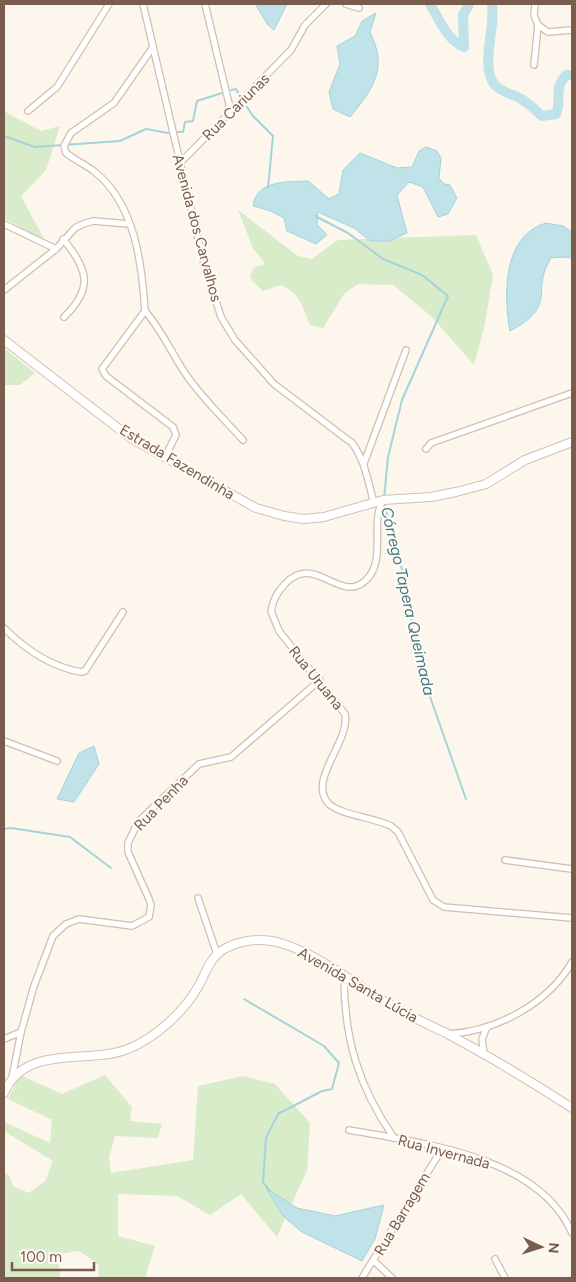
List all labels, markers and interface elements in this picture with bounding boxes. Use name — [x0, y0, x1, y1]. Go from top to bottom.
street label: Rua Cariunas — [199, 70, 273, 144]
street label: Avenida dos Carvalhos — [169, 152, 225, 304]
street label: Estrada Fazendinha — [116, 421, 238, 503]
water label: Córrego Tapera Queimada — [377, 505, 439, 697]
street label: Rua Uruana — [285, 642, 347, 714]
street label: Rua Penha — [130, 771, 192, 835]
street label: Avenida Santa Lúcia — [295, 943, 421, 1027]
street label: Rua Invernada — [396, 1131, 492, 1173]
street label: Rua Barragem — [370, 1169, 434, 1259]
north arrow — [516, 1222, 566, 1272]
scale bar — [12, 1240, 95, 1272]
text: N — [545, 1242, 562, 1254]
text: 100 m — [20, 1248, 62, 1266]

